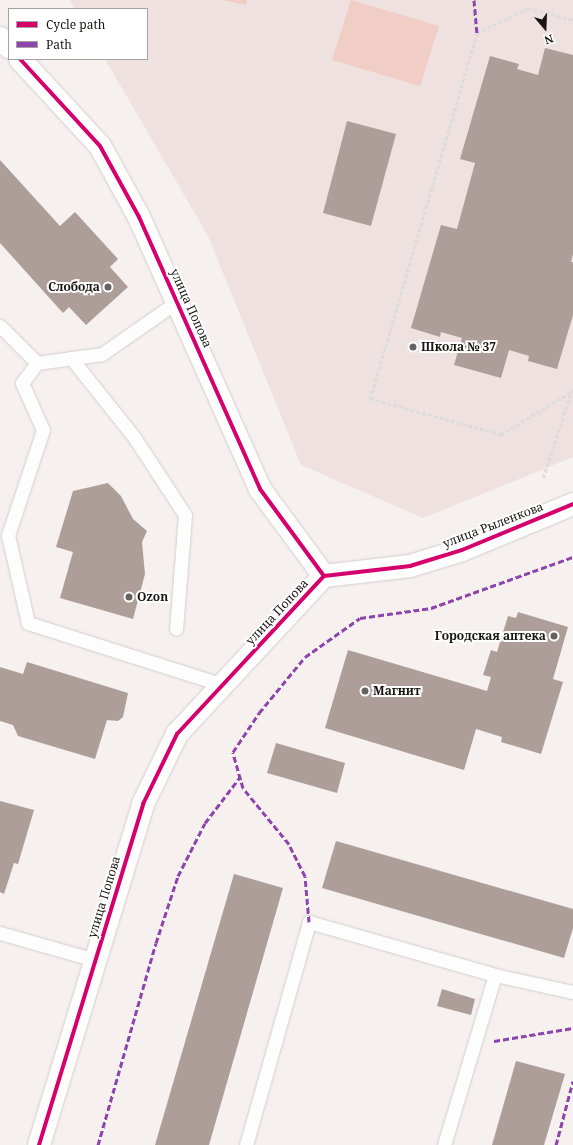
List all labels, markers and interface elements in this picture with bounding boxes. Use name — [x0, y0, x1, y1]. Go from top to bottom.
legend — [8, 8, 148, 60]
north arrow — [525, 8, 565, 48]
text: Cycle path — [46, 16, 105, 33]
text: N — [543, 31, 556, 48]
text: Path — [46, 36, 72, 53]
street label: улица Попова — [167, 266, 215, 350]
place label: Слобода — [48, 280, 100, 294]
marker: Слобода — [103, 282, 113, 292]
place label: Школа № 37 — [421, 340, 496, 354]
marker: Школа № 37 — [408, 342, 418, 352]
street label: улица Рыленкова — [441, 499, 545, 551]
street label: улица Попова — [243, 576, 311, 648]
place label: Ozon — [137, 590, 168, 604]
marker: Ozon — [124, 592, 134, 602]
place label: Городская аптека — [435, 629, 546, 643]
marker: Городская аптека — [549, 631, 559, 641]
place label: Магнит — [373, 684, 421, 698]
marker: Магнит — [360, 686, 370, 696]
street label: улица Попова — [85, 854, 123, 940]

